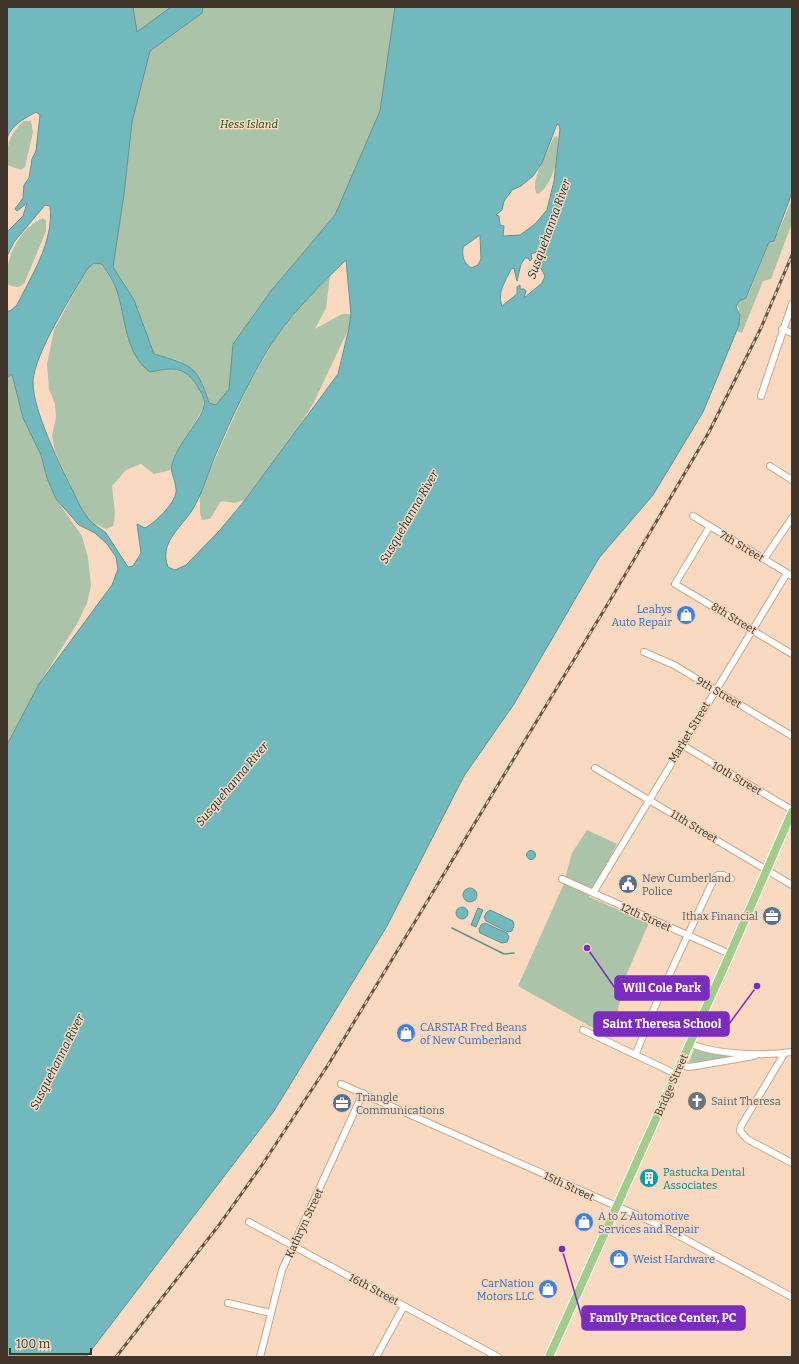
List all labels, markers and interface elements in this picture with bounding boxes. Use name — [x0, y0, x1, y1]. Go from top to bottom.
park label: Hess Island — [220, 118, 278, 131]
water label: Susquehanna River — [524, 176, 574, 281]
water label: Susquehanna River — [377, 467, 442, 566]
street label: 7th Street — [717, 528, 766, 565]
street label: 8th Street — [709, 600, 759, 637]
place label: Leahys Auto Repair — [612, 603, 672, 629]
shop icon: Leahys Auto Repair — [675, 604, 697, 626]
street label: 9th Street — [694, 674, 744, 711]
street label: Market Street — [666, 699, 713, 765]
water label: Susquehanna River — [193, 738, 272, 829]
street label: 10th Street — [709, 759, 764, 798]
street label: 11th Street — [668, 807, 720, 846]
place label: New Cumberland Police — [642, 872, 731, 898]
public building icon: New Cumberland Police — [617, 873, 639, 895]
street label: 12th Street — [618, 900, 673, 934]
office icon: Ithax Financial — [761, 905, 783, 927]
place label: Ithax Financial — [682, 910, 758, 923]
callout: Will Cole Park — [615, 976, 709, 1000]
text: Will Cole Park — [623, 981, 702, 995]
water label: Susquehanna River — [27, 1011, 88, 1112]
callout: Saint Theresa School — [594, 1012, 729, 1036]
text: Saint Theresa School — [603, 1017, 722, 1031]
place label: CARSTAR Fred Beans of New Cumberland — [420, 1021, 527, 1047]
shop icon: CARSTAR Fred Beans of New Cumberland — [395, 1022, 417, 1044]
street label: Bridge Street — [652, 1052, 691, 1118]
church icon: Saint Theresa — [686, 1090, 708, 1112]
place label: Triangle Communications — [356, 1091, 444, 1117]
office icon: Triangle Communications — [331, 1092, 353, 1114]
place label: Saint Theresa — [711, 1095, 781, 1108]
place label: Pastucka Dental Associates — [663, 1166, 745, 1192]
building icon: Pastucka Dental Associates — [638, 1167, 660, 1189]
street label: 15th Street — [541, 1169, 596, 1204]
street label: Kathryn Street — [283, 1186, 326, 1260]
place label: A to Z Automotive Services and Repair — [598, 1210, 699, 1236]
shop icon: A to Z Automotive Services and Repair — [573, 1211, 595, 1233]
shop icon: Weist Hardware — [608, 1248, 630, 1270]
place label: Weist Hardware — [633, 1253, 715, 1266]
street label: 16th Street — [346, 1271, 401, 1308]
place label: CarNation Motors LLC — [477, 1277, 534, 1303]
shop icon: CarNation Motors LLC — [537, 1278, 559, 1300]
callout: Family Practice Center, PC — [582, 1306, 745, 1330]
text: Family Practice Center, PC — [590, 1311, 737, 1325]
scale bar — [10, 1330, 91, 1356]
text: 100 m — [16, 1337, 51, 1351]

